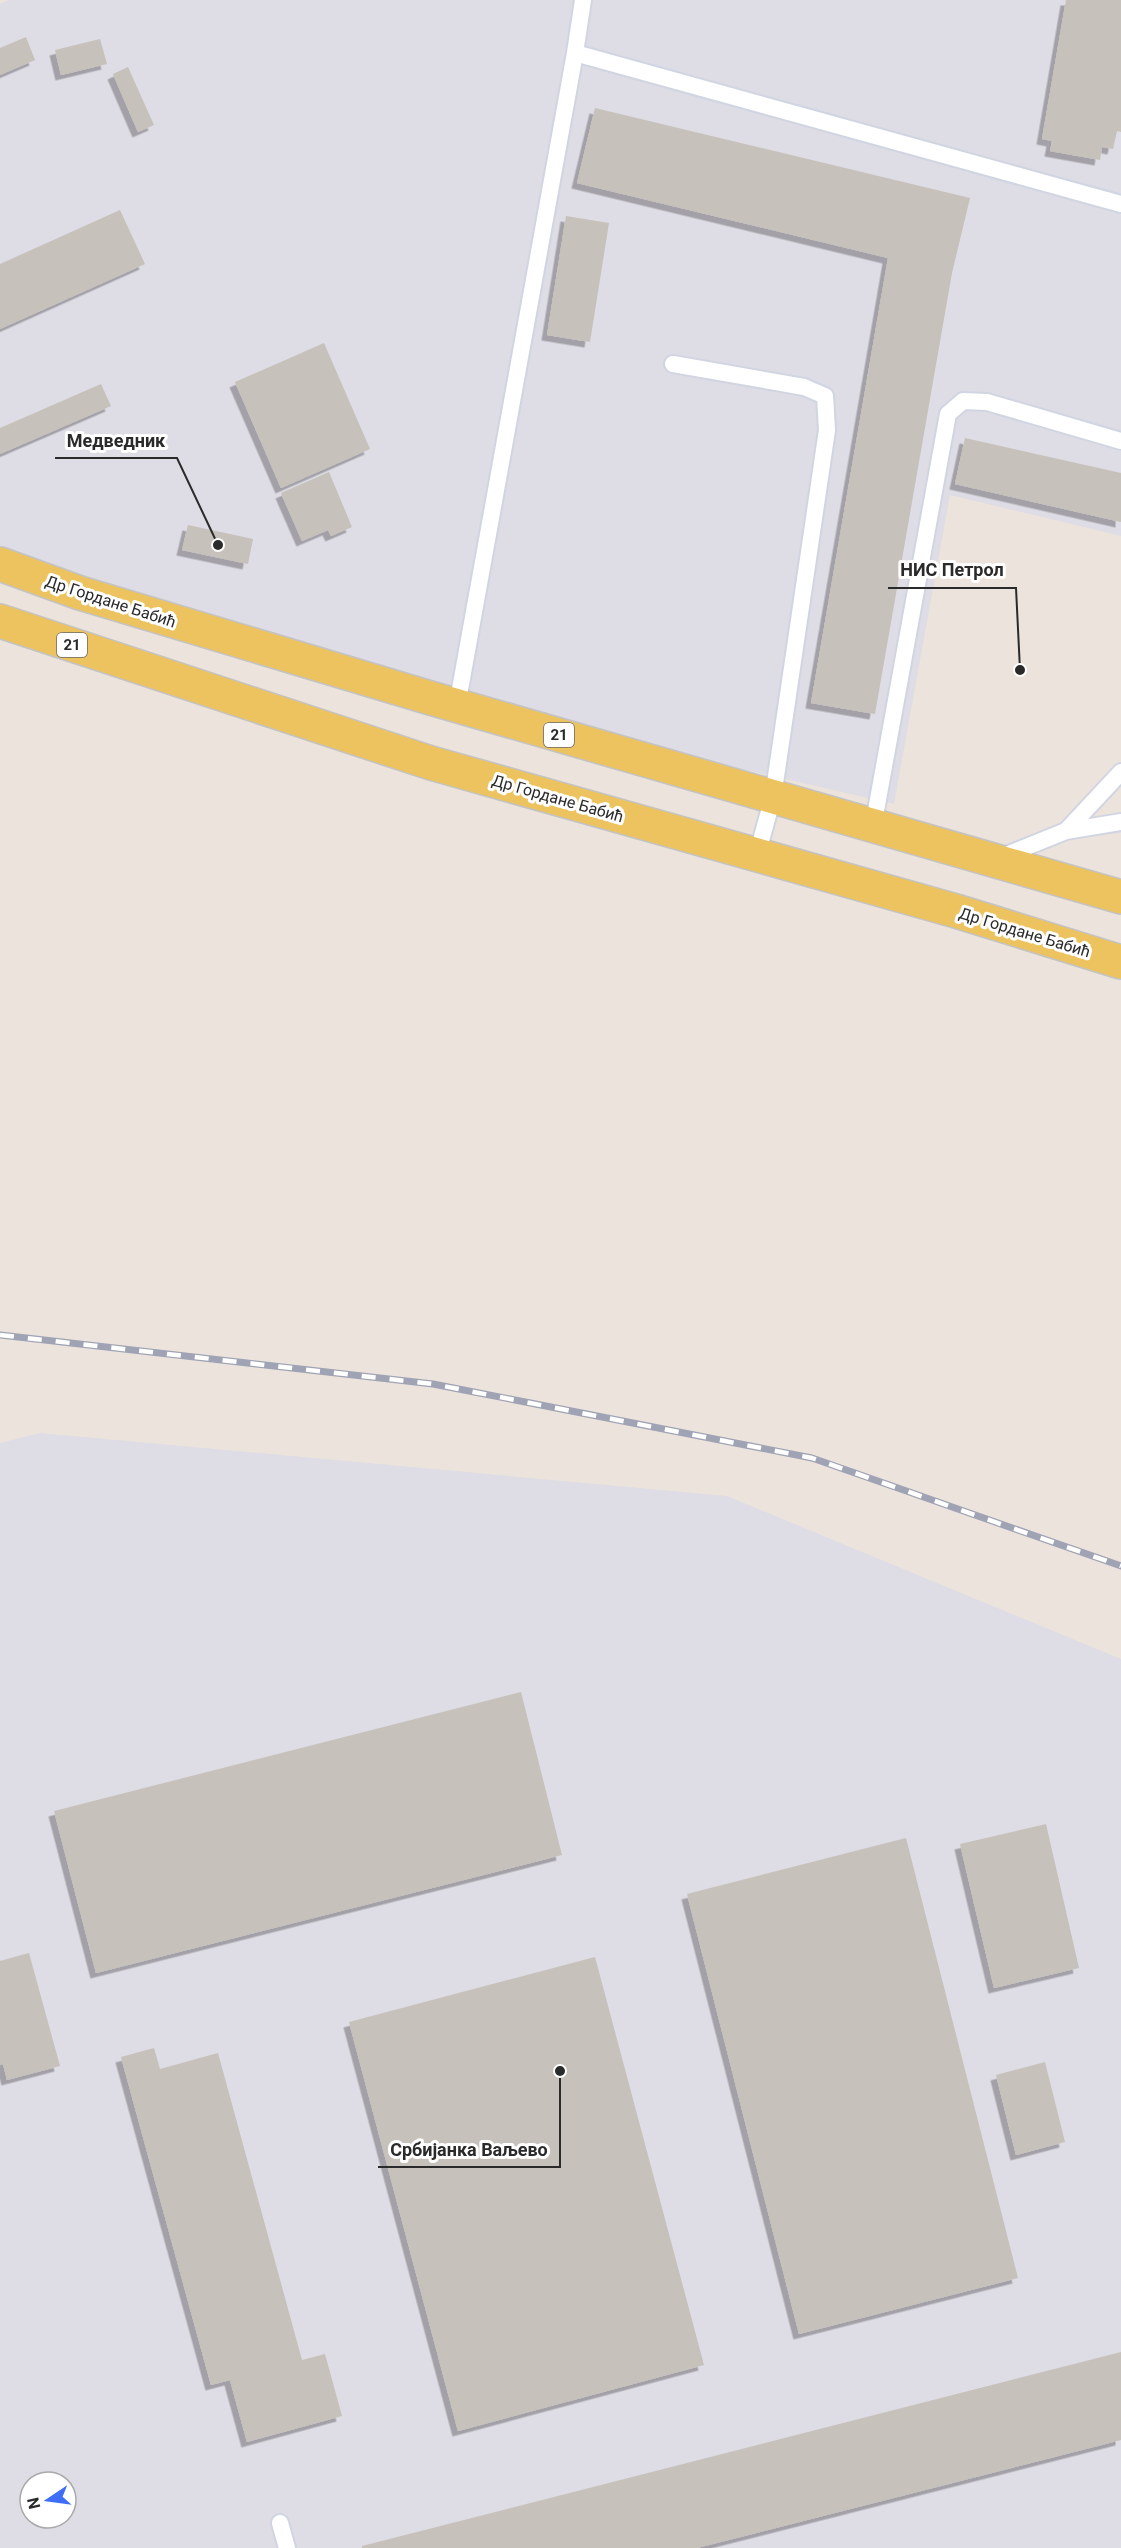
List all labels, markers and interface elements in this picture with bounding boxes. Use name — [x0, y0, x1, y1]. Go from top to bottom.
callout: Медведник — [55, 422, 177, 458]
text: Медведник — [67, 430, 166, 451]
callout: НИС Петрол — [888, 552, 1016, 588]
text: НИС Петрол — [900, 559, 1004, 580]
street label: Др Гордане Бабић — [43, 571, 179, 632]
road number: 21 — [57, 633, 87, 657]
road number: 21 — [544, 723, 574, 747]
street label: Др Гордане Бабић — [490, 771, 626, 826]
street label: Др Гордане Бабић — [957, 903, 1093, 961]
callout: Србијанка Ваљево — [378, 2131, 560, 2167]
text: Србијанка Ваљево — [390, 2139, 548, 2160]
north arrow — [18, 2470, 78, 2530]
text: N — [23, 2496, 44, 2511]

